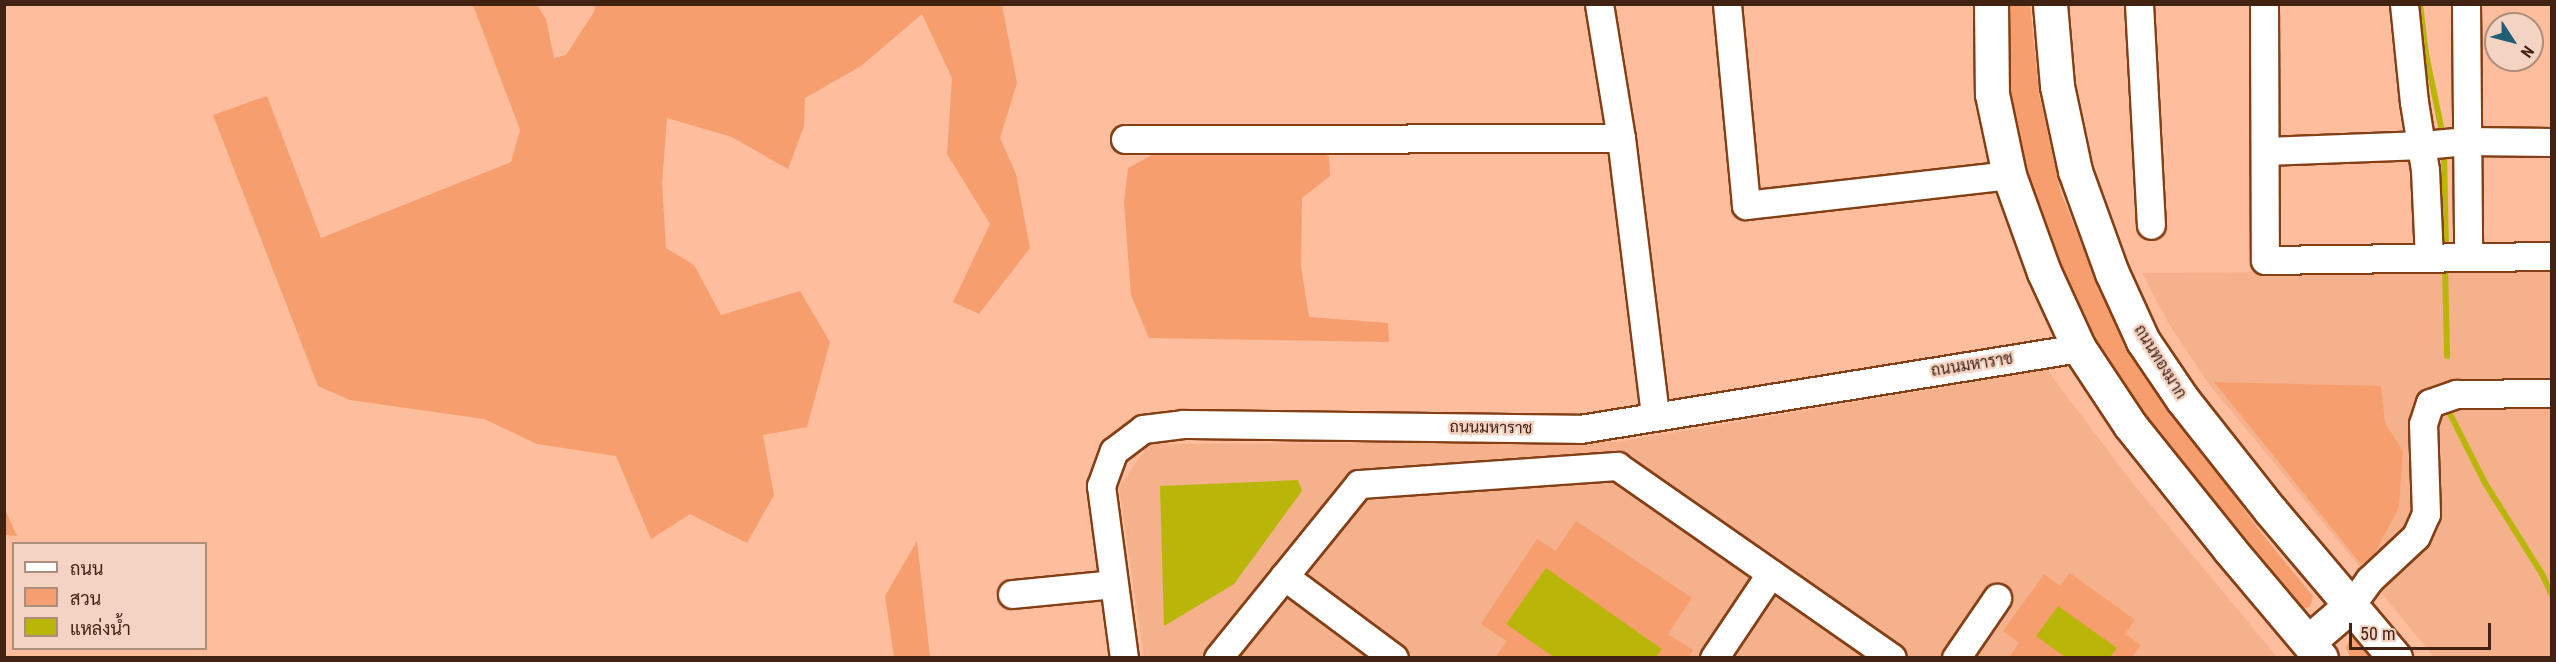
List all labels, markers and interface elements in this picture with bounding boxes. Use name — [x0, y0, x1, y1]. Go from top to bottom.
north arrow — [2484, 12, 2544, 72]
text: N — [2517, 42, 2538, 61]
street label: ถนนทองมาก — [2130, 321, 2190, 403]
street label: ถนนมหาราช — [1930, 349, 2014, 381]
street label: ถนนมหาราช — [1450, 418, 1532, 438]
legend — [12, 542, 207, 650]
text: ถนน — [70, 558, 103, 579]
text: สวน — [70, 588, 101, 609]
scale bar — [2352, 611, 2494, 649]
text: แหล่งน้ำ — [70, 618, 131, 639]
text: 50 m — [2360, 623, 2395, 644]

